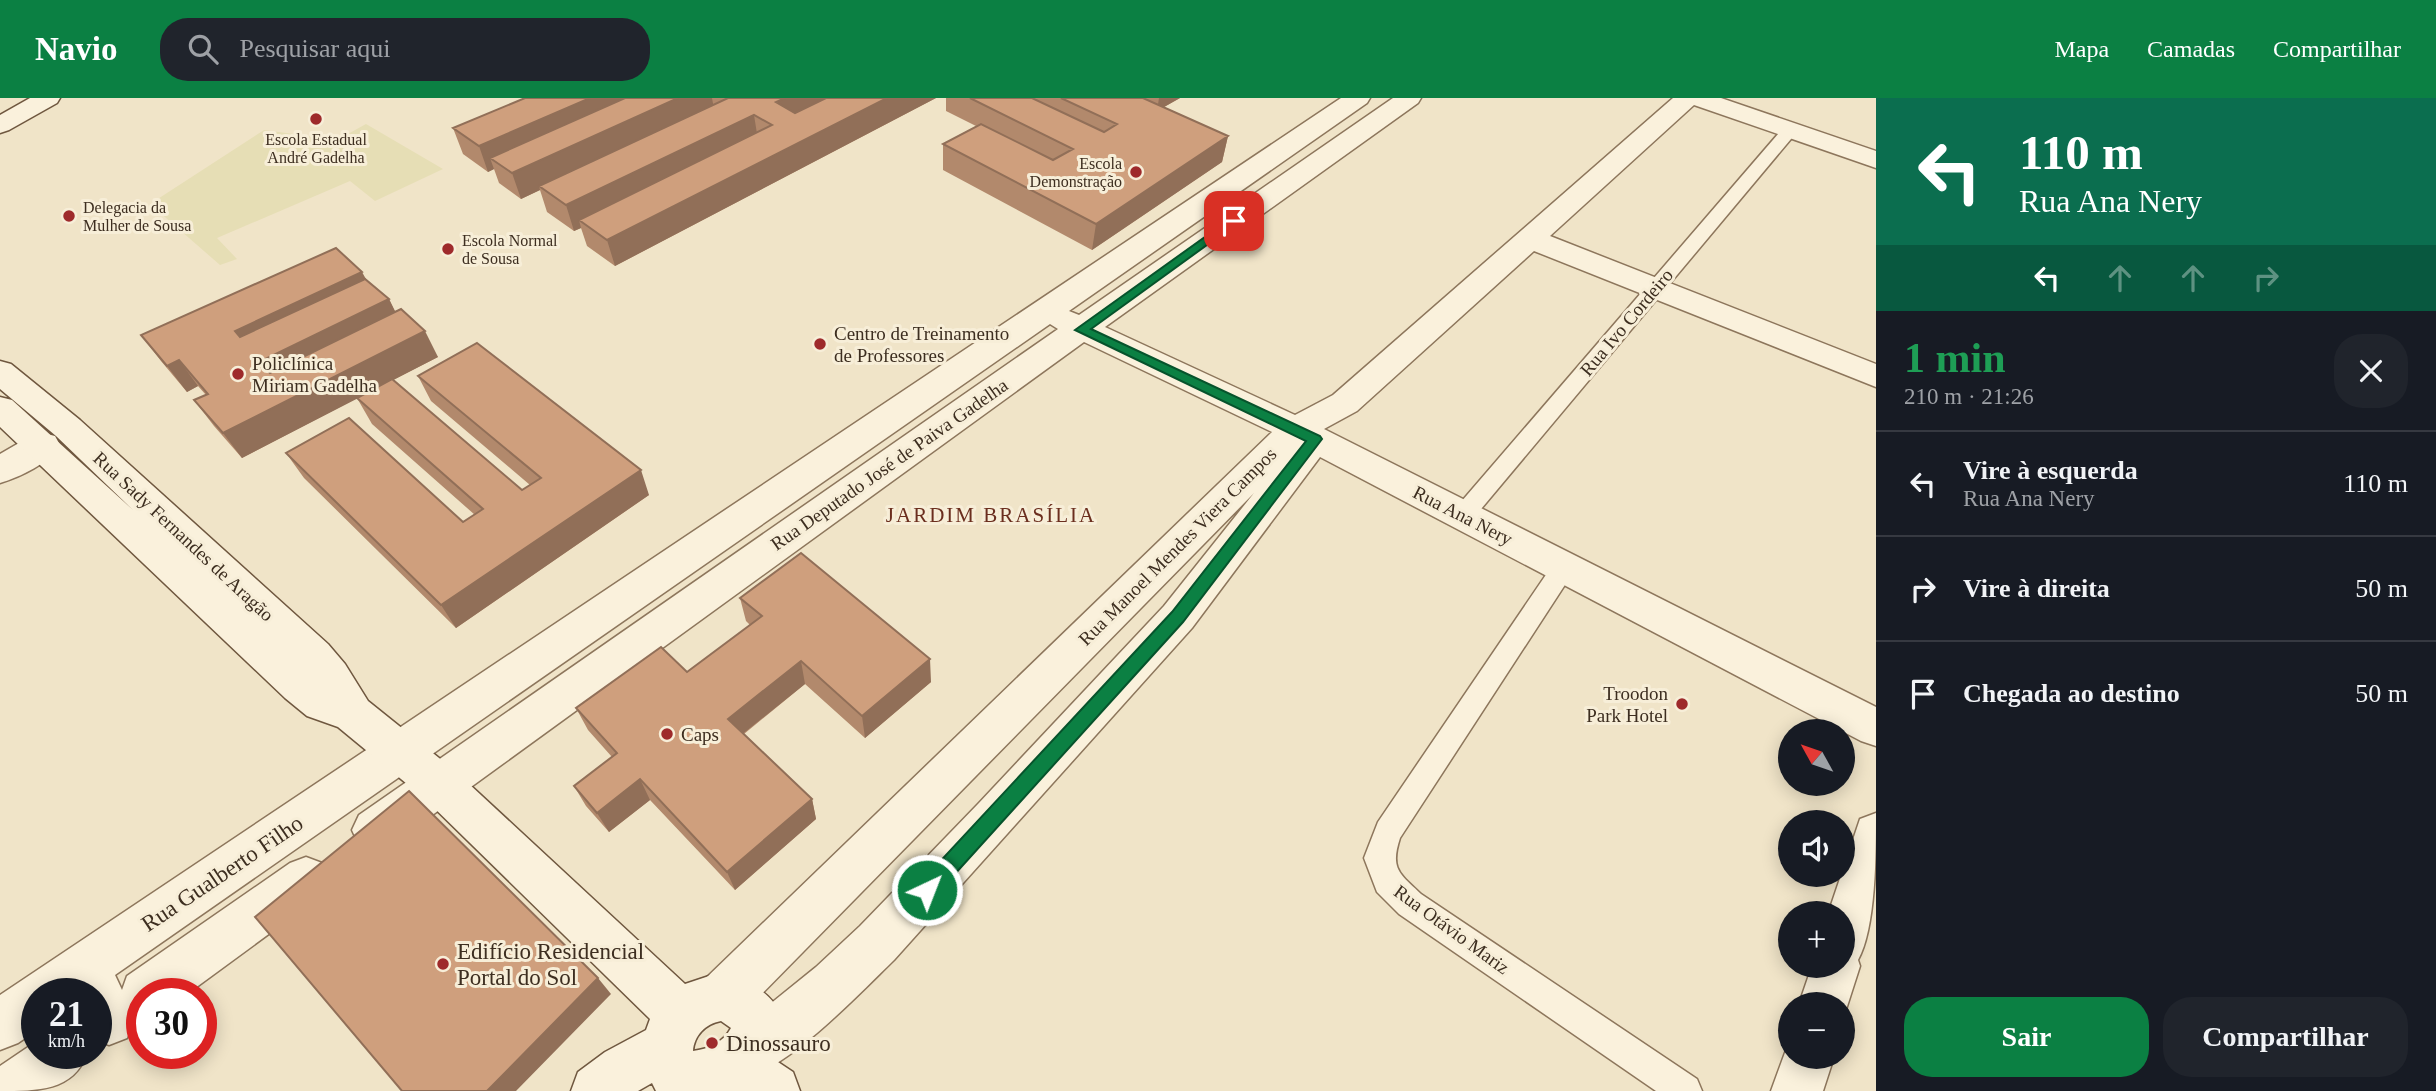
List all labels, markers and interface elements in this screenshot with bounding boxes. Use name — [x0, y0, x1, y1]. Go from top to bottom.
search box — [160, 18, 650, 81]
icon: search — [184, 30, 222, 68]
text: Navio — [35, 31, 118, 67]
text: Pesquisar aqui — [240, 34, 390, 63]
text: Mapa — [2054, 36, 2109, 62]
text: Camadas — [2147, 36, 2235, 62]
text: Compartilhar — [2273, 36, 2401, 62]
marker: Escola Estadual André Gadelha — [308, 111, 324, 127]
text: 110 m — [2019, 125, 2143, 180]
icon: left — [1904, 126, 1995, 217]
place label: Escola Estadual André Gadelha — [265, 131, 367, 166]
place label: Escola Demonstração — [1030, 155, 1122, 191]
marker: Escola Demonstração — [1128, 164, 1144, 180]
text: Rua Ana Nery — [2019, 183, 2202, 219]
pin — [1204, 191, 1264, 251]
place label: Delegacia da Mulher de Sousa — [83, 199, 191, 234]
icon: arrive — [1215, 202, 1253, 240]
marker: Delegacia da Mulher de Sousa — [61, 208, 77, 224]
place label: Escola Normal de Sousa — [462, 232, 558, 267]
marker: Escola Normal de Sousa — [440, 241, 456, 257]
icon: left — [2028, 259, 2066, 297]
icon: ahead — [2101, 259, 2139, 297]
icon: ahead — [2174, 259, 2212, 297]
icon: right — [2247, 259, 2285, 297]
street label: Rua Ivo Cordeiro — [1576, 265, 1677, 380]
place label: Centro de Treinamento de Professores — [834, 323, 1009, 366]
button: close — [2334, 334, 2408, 408]
text: 1 min — [1904, 335, 2006, 381]
marker: Centro de Treinamento de Professores — [812, 336, 828, 352]
place label: Policlínica Miriam Gadelha — [252, 353, 378, 396]
marker: Policlínica Miriam Gadelha — [230, 366, 246, 382]
street label: Rua Deputado José de Paiva Gadelha — [767, 374, 1012, 555]
text: 210 m · 21:26 — [1904, 384, 2034, 409]
street label: Rua Manoel Mendes Viera Campos — [1074, 443, 1281, 650]
street label: Rua Sady Fernandes de Aragão — [89, 447, 278, 625]
text: Vire à esquerda — [1963, 456, 2138, 485]
icon: left — [1904, 465, 1942, 503]
text: 110 m — [2343, 469, 2408, 498]
street label: Rua Ana Nery — [1410, 481, 1516, 550]
text: Rua Ana Nery — [1963, 486, 2095, 511]
district label: JARDIM BRASÍLIA — [886, 503, 1096, 527]
icon: right — [1904, 570, 1942, 608]
text: Vire à direita — [1963, 574, 2110, 603]
text: 50 m — [2355, 574, 2408, 603]
icon: arrive — [1904, 675, 1942, 713]
text: Chegada ao destino — [1963, 679, 2180, 708]
text: 50 m — [2355, 679, 2408, 708]
place label: Troodon Park Hotel — [1586, 683, 1668, 726]
marker: Troodon Park Hotel — [1674, 696, 1690, 712]
north arrow — [1778, 719, 1855, 796]
map controls — [1778, 719, 1855, 1069]
place label: Caps — [681, 724, 719, 745]
marker: Caps — [659, 726, 675, 742]
street label: Rua Gualberto Filho — [137, 810, 308, 937]
button: sound — [1778, 810, 1855, 887]
position arrow — [890, 853, 964, 927]
street label: Rua Otávio Mariz — [1390, 881, 1513, 978]
button: + — [1778, 901, 1855, 978]
place label: Edifício Residencial Portal do Sol — [457, 939, 644, 990]
marker: Edifício Residencial Portal do Sol — [435, 956, 451, 972]
speed limit sign: 30 — [126, 978, 217, 1069]
button: − — [1778, 992, 1855, 1069]
text: 21 — [49, 995, 84, 1034]
button: Sair — [1904, 997, 2149, 1077]
button: Compartilhar — [2163, 997, 2408, 1077]
text: km/h — [48, 1031, 85, 1051]
place label: Dinossauro — [726, 1031, 831, 1056]
marker: Dinossauro — [704, 1035, 720, 1051]

